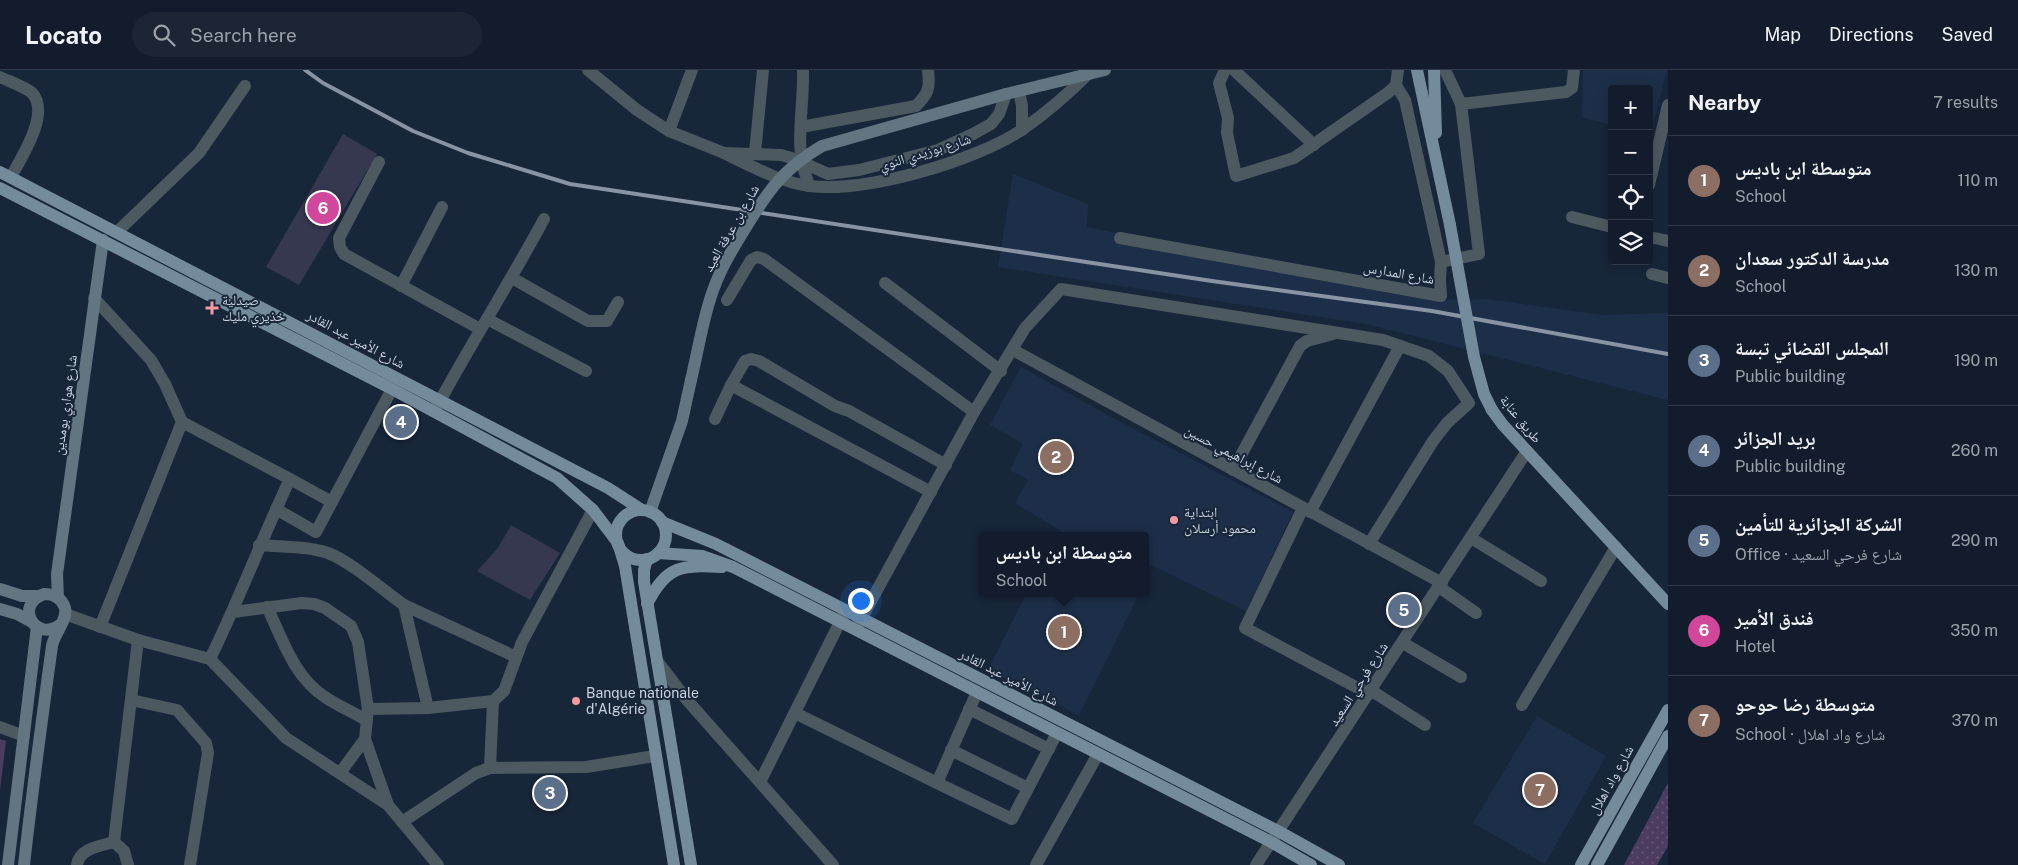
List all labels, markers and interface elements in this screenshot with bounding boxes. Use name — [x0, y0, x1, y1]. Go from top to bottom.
search box — [132, 12, 482, 57]
text: Locato — [25, 21, 102, 49]
icon: search — [150, 21, 178, 49]
text: Search here — [190, 24, 297, 46]
text: Map — [1764, 24, 1801, 45]
text: Directions — [1829, 24, 1914, 45]
text: Saved — [1942, 24, 1993, 45]
map controls — [1608, 85, 1653, 265]
button: + — [1608, 85, 1653, 130]
text: Nearby — [1688, 90, 1761, 115]
text: 7 results — [1933, 93, 1998, 112]
street label: شارع بوزيدي النوي — [877, 130, 974, 177]
button: − — [1608, 130, 1653, 175]
text: متوسطة ابن باديس — [1735, 157, 1871, 179]
text: 1 — [1701, 171, 1707, 190]
text: 110 m — [1957, 171, 1998, 190]
button: locate — [1608, 175, 1653, 220]
street label: شارع بن عرفة العيد — [700, 182, 764, 275]
text: School — [1735, 187, 1786, 206]
pin: 6 — [307, 189, 339, 227]
button: layers — [1608, 220, 1653, 265]
text: مدرسة الدكتور سعدان — [1735, 247, 1889, 269]
street label: شارع المدارس — [1362, 259, 1436, 289]
text: 2 — [1699, 261, 1709, 280]
text: 130 m — [1954, 261, 1998, 280]
text: School — [1735, 277, 1786, 296]
place label: صيدلية خذيري مليك — [222, 292, 285, 328]
marker: صيدلية خذيري مليك — [206, 302, 218, 314]
street label: شارع الأمير عبد القادر — [302, 306, 408, 373]
text: المجلس القضائي تبسة — [1735, 337, 1889, 359]
text: 3 — [1699, 351, 1709, 370]
text: 190 m — [1954, 351, 1998, 370]
street label: شارع هواري بومدين — [50, 354, 83, 457]
text: Public building — [1735, 367, 1846, 386]
street label: طريق عنابة — [1495, 392, 1545, 447]
pin: 4 — [385, 403, 417, 441]
street label: شارع إبراهيمي حسين — [1181, 421, 1286, 490]
text: بريد الجزائر — [1735, 427, 1815, 449]
pin: 2 — [1040, 438, 1072, 476]
text: 4 — [1699, 441, 1709, 460]
text: 260 m — [1951, 441, 1998, 460]
text: Public building — [1735, 457, 1846, 476]
place label: ابتداية محمود أرسلان — [1184, 504, 1256, 537]
text: الشركة الجزائرية للتأمين — [1735, 513, 1902, 535]
marker: ابتداية محمود أرسلان — [1168, 514, 1180, 526]
text: 5 — [1699, 531, 1709, 550]
text: 290 m — [1951, 531, 1998, 550]
popup — [979, 532, 1149, 597]
text: متوسطة ابن باديس — [996, 541, 1132, 563]
text: Office · شارع فرحي السعيد — [1735, 545, 1902, 564]
text: School — [996, 571, 1047, 590]
your location — [848, 588, 874, 614]
pin: 5 — [1388, 591, 1420, 629]
text: فندق الأمير — [1735, 607, 1814, 629]
pin: 1 — [1048, 613, 1080, 651]
text: 6 — [1699, 621, 1709, 640]
text: 350 m — [1950, 621, 1998, 640]
text: Hotel — [1735, 637, 1776, 656]
street label: شارع فرحي السعيد — [1325, 639, 1394, 731]
street label: شارع الأمير عبد القادر — [955, 645, 1061, 711]
place label: Banque nationale d'Algérie — [586, 685, 699, 717]
text: متوسطة رضا حوحو — [1735, 693, 1875, 715]
marker: Banque nationale d'Algérie — [570, 695, 582, 707]
text: 7 — [1699, 711, 1709, 730]
text: 370 m — [1951, 711, 1998, 730]
text: School · شارع واد اهلال — [1735, 725, 1885, 744]
street label: شارع واد اهلال — [1585, 743, 1638, 818]
pin: 7 — [1524, 771, 1556, 809]
pin: 3 — [534, 774, 566, 812]

